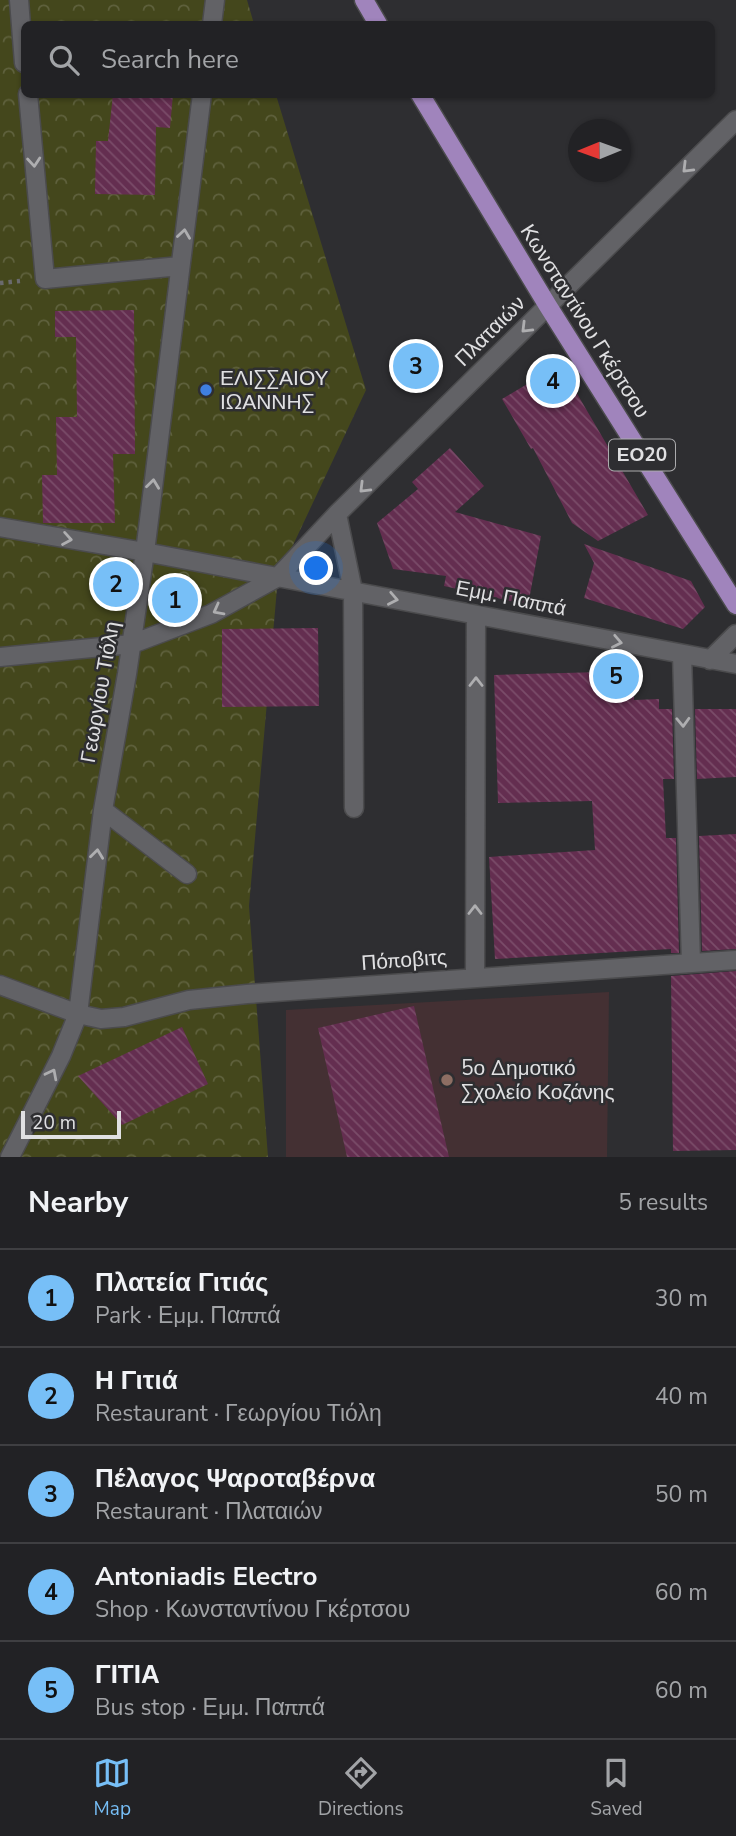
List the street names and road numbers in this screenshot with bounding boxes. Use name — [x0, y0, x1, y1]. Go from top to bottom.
street label: Κωνσταντίνου Γκέρτσου — [514, 219, 656, 423]
street label: Πλαταιών — [449, 290, 531, 372]
road number: ΕΟ20 — [609, 440, 675, 470]
street label: Εμμ. Παππά — [453, 574, 569, 622]
street label: Γεωργίου Τιόλη — [74, 619, 126, 765]
street label: Πόποβιτς — [360, 943, 448, 977]

